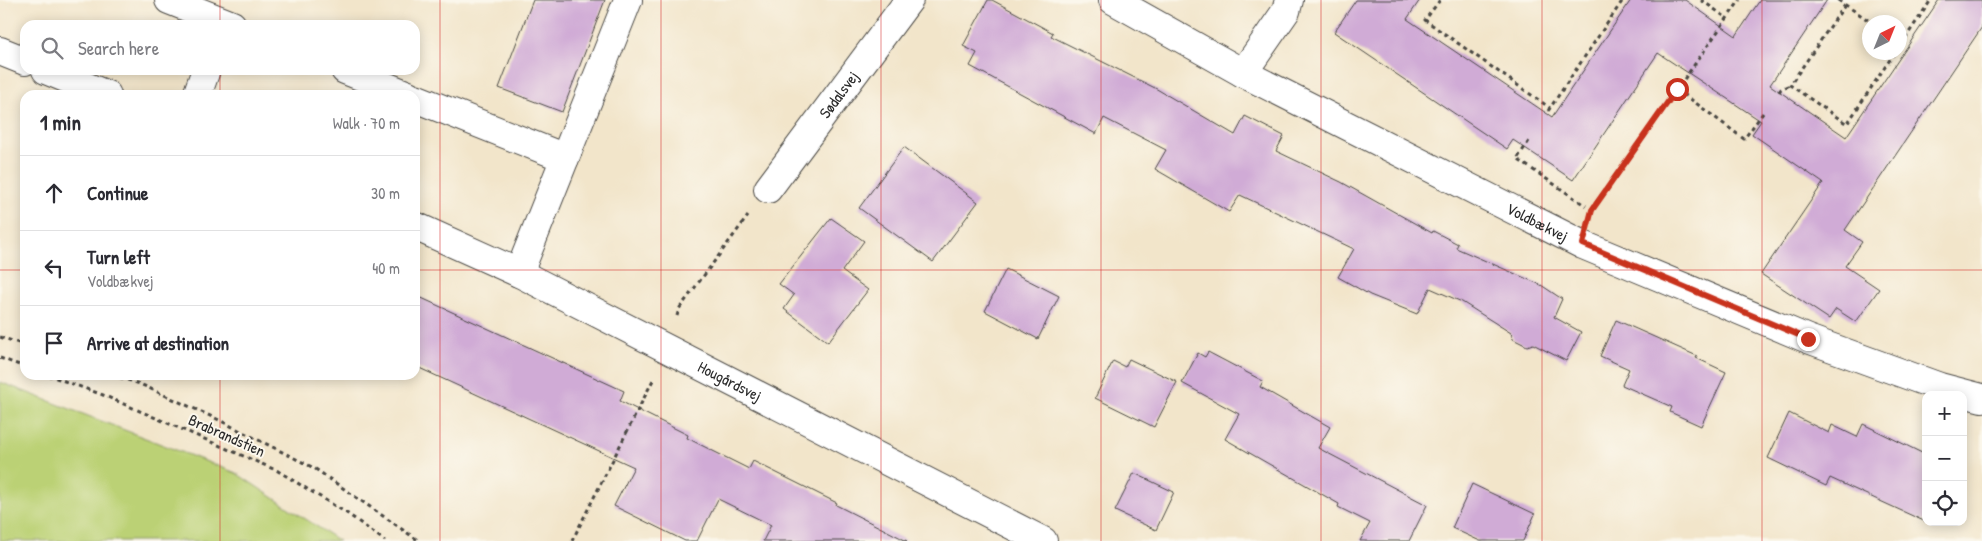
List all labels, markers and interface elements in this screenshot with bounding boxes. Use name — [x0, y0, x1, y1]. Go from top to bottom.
north arrow — [1862, 15, 1907, 60]
search box — [20, 20, 420, 75]
icon: search — [38, 34, 66, 62]
text: Search here — [78, 35, 159, 61]
street label: Sødalsvej — [814, 66, 863, 122]
route start — [1666, 78, 1689, 101]
text: 1 min — [40, 108, 81, 137]
text: Walk · 70 m — [333, 112, 400, 134]
icon: ahead — [40, 179, 68, 207]
text: Continue — [87, 180, 148, 206]
text: 30 m — [371, 182, 400, 204]
street label: Voldbækvej — [1503, 197, 1572, 247]
text: Turn left — [87, 244, 150, 270]
icon: left — [40, 254, 68, 282]
text: 40 m — [372, 257, 400, 279]
text: Voldbækvej — [87, 270, 154, 292]
route end — [1797, 328, 1820, 351]
icon: arrive — [40, 329, 68, 357]
text: Arrive at destination — [87, 330, 229, 356]
street label: Hougårdsvej — [694, 355, 766, 406]
map controls — [1922, 391, 1967, 526]
button: + — [1922, 391, 1967, 436]
street label: Brabrandstien — [185, 408, 269, 462]
button: − — [1922, 436, 1967, 481]
button: locate — [1922, 481, 1967, 526]

